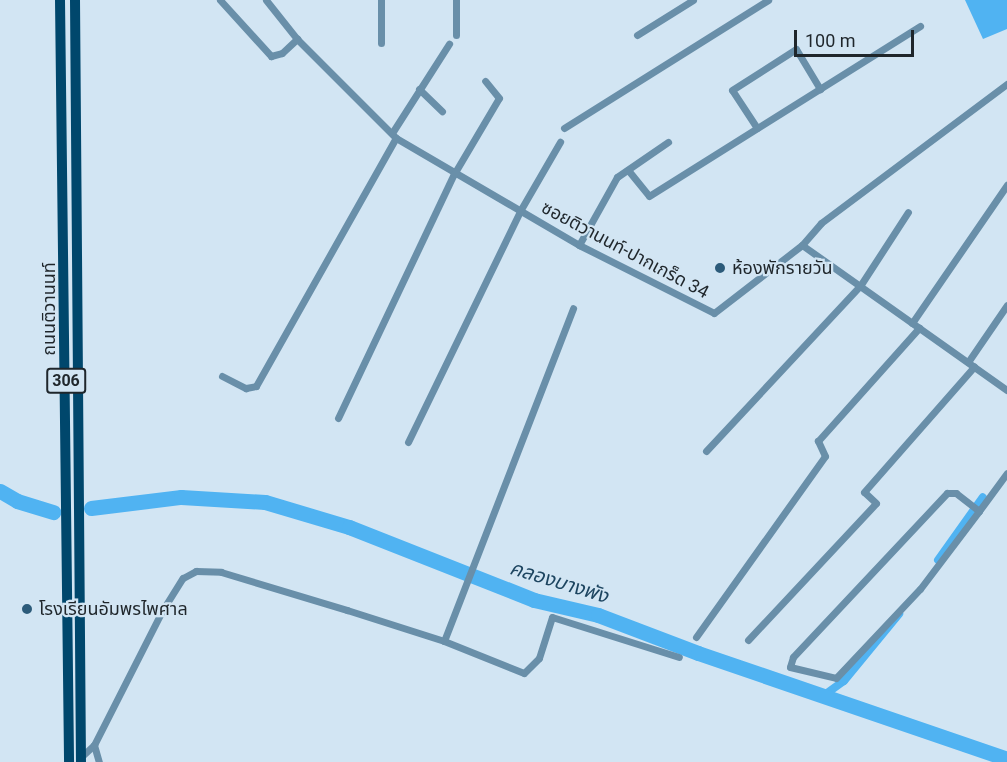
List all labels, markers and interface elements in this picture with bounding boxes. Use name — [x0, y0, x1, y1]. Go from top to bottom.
scale bar — [797, 18, 917, 56]
text: 100 m — [805, 30, 856, 51]
street label: ซอยติวานนท์-ปากเกร็ด 34 — [538, 197, 712, 303]
place label: ห้องพักรายวัน — [732, 257, 833, 279]
marker: ห้องพักรายวัน — [713, 261, 727, 275]
street label: ถนนติวานนท์ — [38, 262, 60, 356]
road number: 306 — [45, 368, 87, 394]
water label: คลองบางพัง — [507, 556, 611, 608]
place label: โรงเรียนอัมพรไพศาล — [39, 598, 188, 620]
marker: โรงเรียนอัมพรไพศาล — [20, 602, 34, 616]

